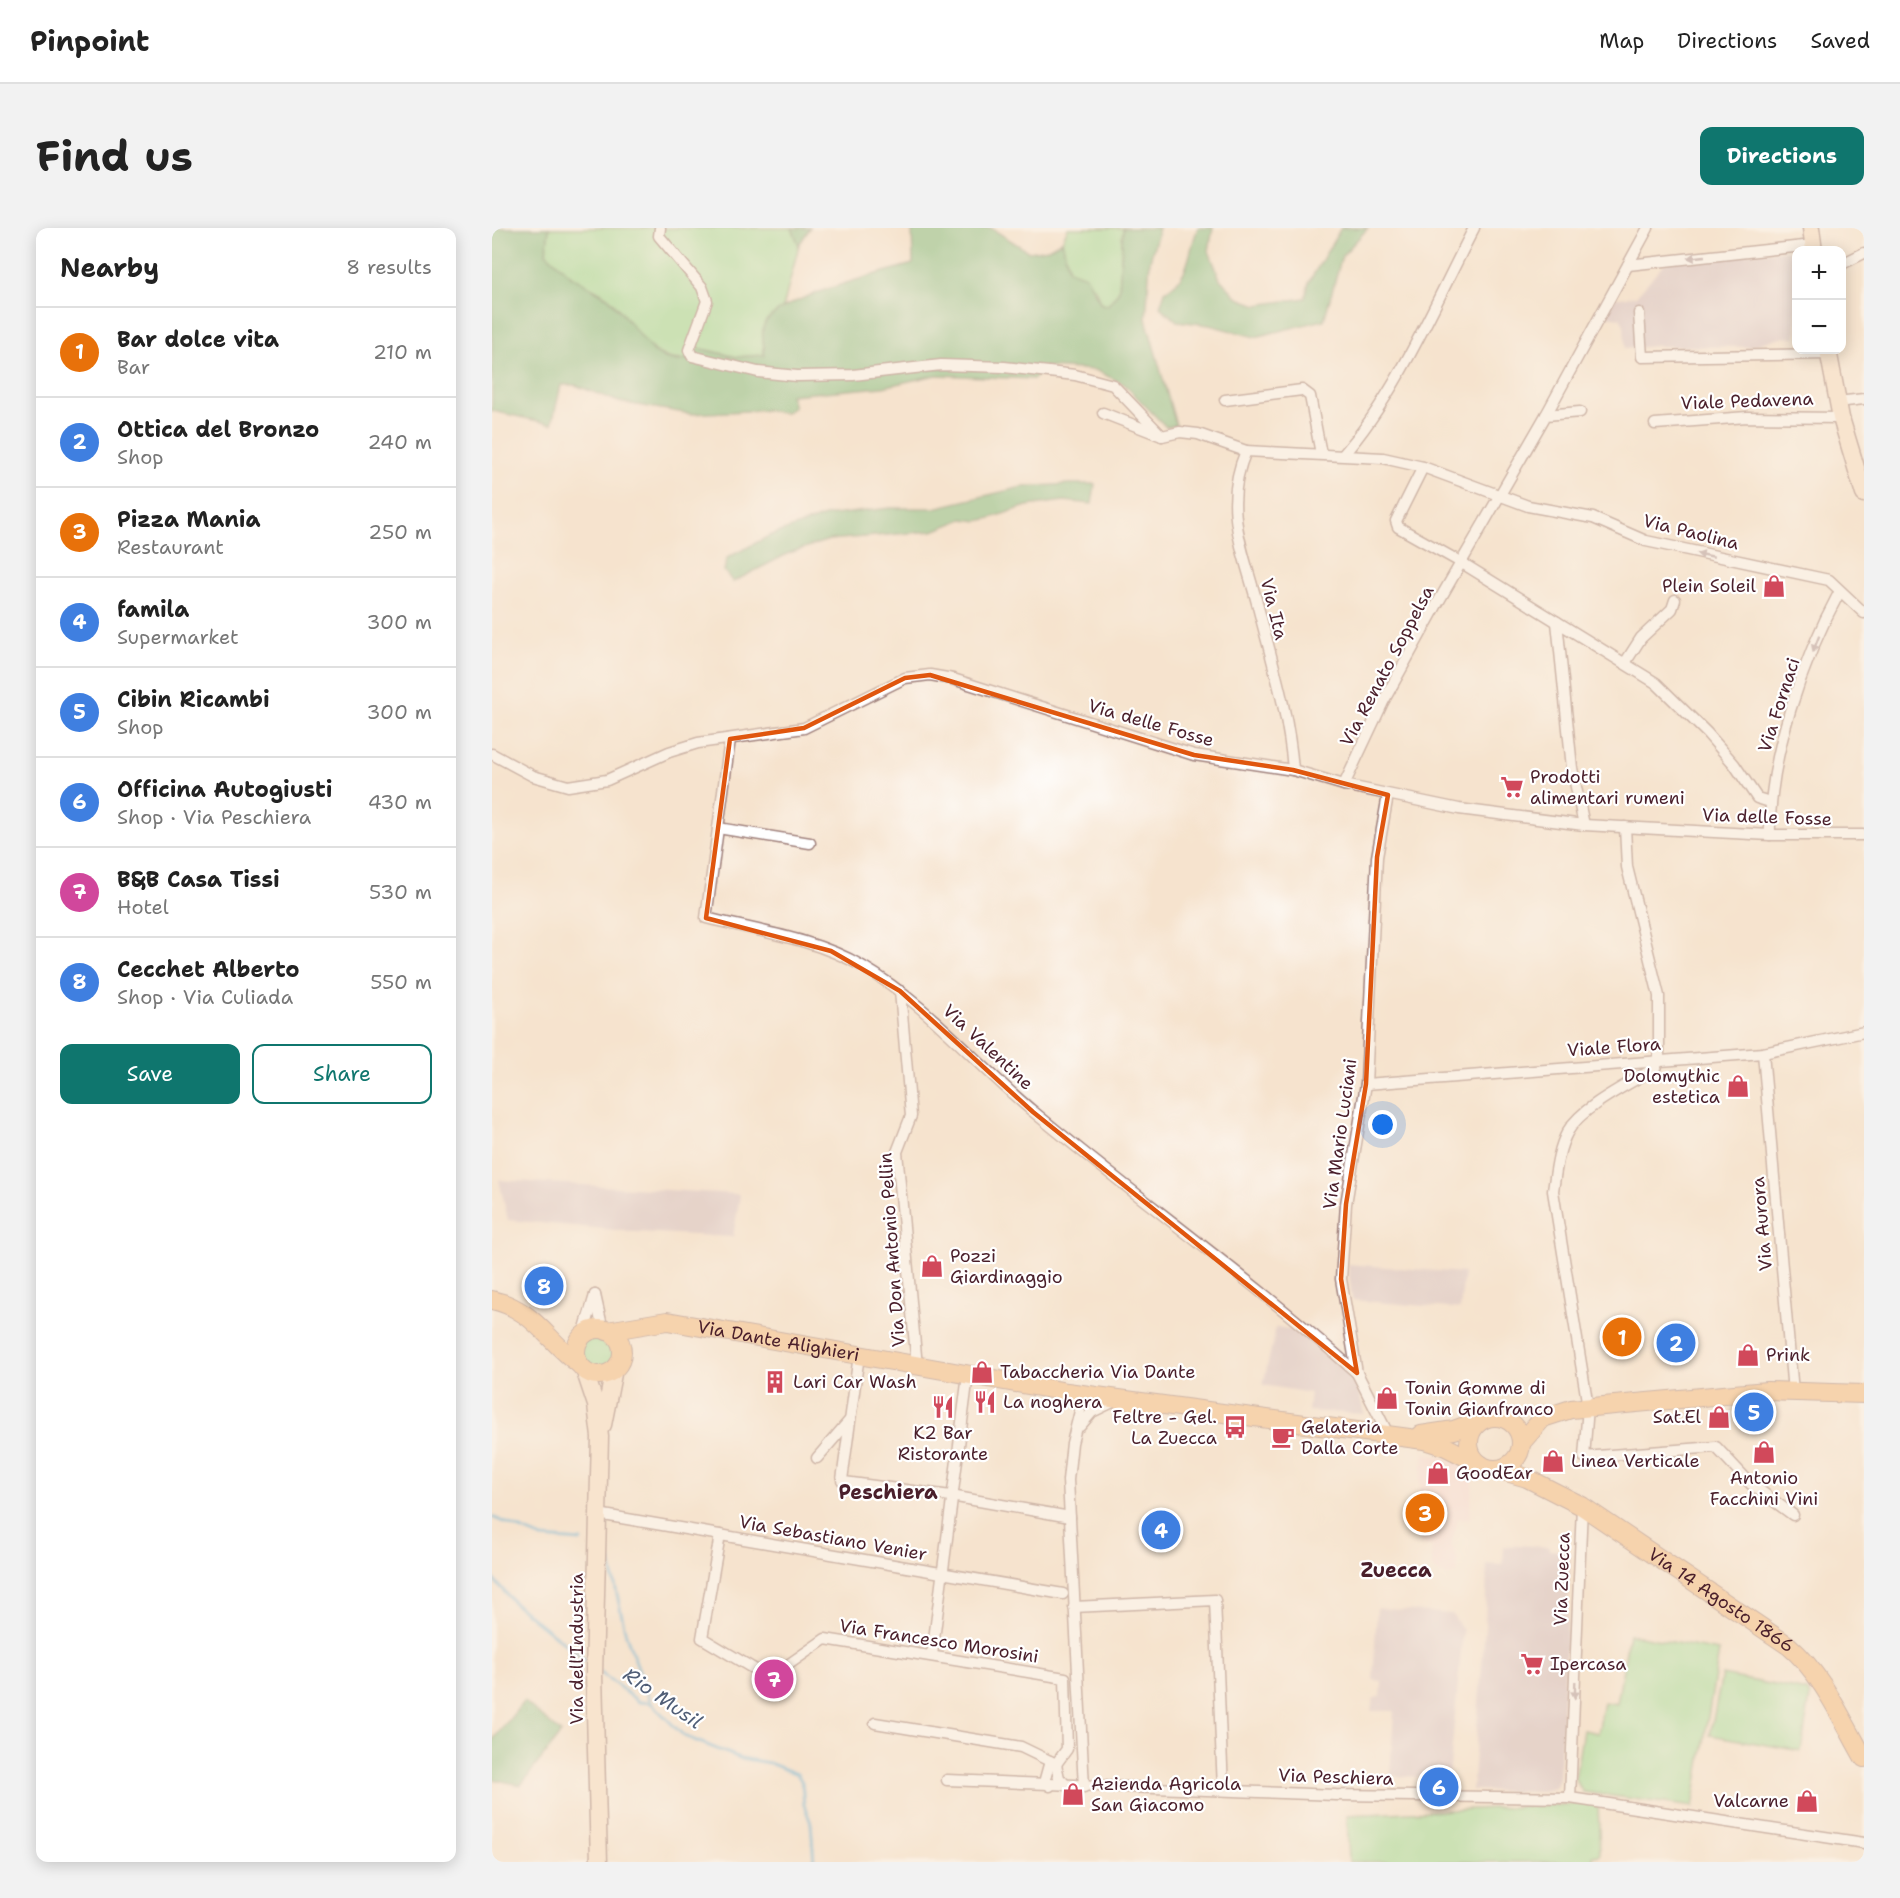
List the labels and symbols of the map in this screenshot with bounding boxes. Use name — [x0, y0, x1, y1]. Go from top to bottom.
one-way arrow — [1687, 253, 1706, 262]
street label: Viale Pedavena — [1680, 387, 1814, 415]
street label: Via Paolina — [1641, 508, 1741, 556]
one-way arrow — [1695, 550, 1714, 559]
shop icon: Plein Soleil — [1761, 573, 1787, 599]
place label: Plein Soleil — [1662, 574, 1757, 598]
street label: Via Ita — [1255, 576, 1293, 642]
street label: Via Renato Soppelsa — [1334, 581, 1440, 751]
one-way arrow — [1811, 636, 1821, 654]
street label: Via Fornaci — [1752, 655, 1806, 755]
street label: Via delle Fosse — [1085, 694, 1217, 752]
place label: Prodotti alimentari rumeni — [1530, 765, 1685, 810]
supermarket icon: Prodotti alimentari rumeni — [1499, 774, 1525, 800]
street label: Via delle Fosse — [1702, 803, 1832, 831]
street label: Via Valentine — [938, 999, 1038, 1095]
street label: Viale Flora — [1566, 1032, 1662, 1062]
street label: Via Mario Luciani — [1318, 1057, 1362, 1211]
place label: Dolomythic estetica — [1623, 1064, 1720, 1109]
shop icon: Dolomythic estetica — [1725, 1073, 1751, 1099]
your location — [1368, 1110, 1397, 1139]
street label: Via Don Antonio Pellin — [873, 1152, 911, 1348]
street label: Via Aurora — [1746, 1176, 1778, 1272]
place label: Pozzi Giardinaggio — [950, 1244, 1063, 1289]
shop icon: Pozzi Giardinaggio — [919, 1253, 945, 1279]
pin: 8 — [524, 1264, 564, 1308]
pin: 1 — [1602, 1314, 1642, 1360]
street label: Via Dante Alighieri — [695, 1315, 862, 1367]
pin: 2 — [1656, 1320, 1696, 1366]
shop icon: Prink — [1735, 1342, 1761, 1368]
place label: Prink — [1766, 1343, 1810, 1367]
shop icon: Tabaccheria Via Dante — [969, 1359, 995, 1385]
place label: Tabaccheria Via Dante — [1000, 1360, 1195, 1384]
building icon: Lari Car Wash — [762, 1369, 788, 1395]
place label: Lari Car Wash — [793, 1370, 917, 1394]
place label: Tonin Gomme di Tonin Gianfranco — [1405, 1376, 1554, 1421]
shop icon: Tonin Gomme di Tonin Gianfranco — [1374, 1385, 1400, 1411]
restaurant icon: La noghera — [972, 1389, 998, 1415]
place label: La noghera — [1003, 1390, 1102, 1414]
pin: 5 — [1734, 1390, 1774, 1434]
restaurant icon: K2 Bar Ristorante — [930, 1394, 956, 1420]
shop icon: Sat.El — [1706, 1404, 1732, 1430]
place label: Feltre - Gel. La Zuecca — [1113, 1405, 1217, 1450]
place label: Sat.El — [1653, 1405, 1702, 1429]
bus stop icon: Feltre - Gel. La Zuecca — [1222, 1414, 1248, 1440]
place label: Gelateria Dalla Corte — [1301, 1415, 1398, 1460]
place label: K2 Bar Ristorante — [898, 1421, 988, 1466]
cafe icon: Gelateria Dalla Corte — [1270, 1424, 1296, 1450]
shop icon: Antonio Facchini Vini — [1751, 1439, 1777, 1465]
shop icon: Linea Verticale — [1540, 1448, 1566, 1474]
place label: Linea Verticale — [1571, 1449, 1700, 1473]
shop icon: GoodEar — [1425, 1460, 1451, 1486]
place label: GoodEar — [1456, 1461, 1533, 1485]
place label: Antonio Facchini Vini — [1710, 1466, 1818, 1511]
district label: Peschiera — [838, 1479, 938, 1505]
pin: 3 — [1406, 1490, 1444, 1536]
pin: 4 — [1142, 1508, 1180, 1552]
street label: Via Sebastiano Venier — [737, 1510, 929, 1566]
street label: Via Zuecca — [1548, 1532, 1576, 1626]
street label: Via 14 Agosto 1866 — [1643, 1542, 1799, 1658]
district label: Zuecca — [1360, 1557, 1432, 1583]
street label: Via dell'Industria — [565, 1573, 589, 1725]
street label: Via Francesco Morosini — [838, 1613, 1040, 1669]
supermarket icon: Ipercasa — [1519, 1651, 1545, 1677]
place label: Ipercasa — [1550, 1652, 1627, 1676]
pin: 7 — [754, 1656, 794, 1702]
water label: Rio Musil — [618, 1661, 708, 1735]
one-way arrow — [1570, 1681, 1579, 1700]
street label: Via Peschiera — [1278, 1763, 1394, 1791]
pin: 6 — [1420, 1764, 1458, 1810]
place label: Azienda Agricola San Giacomo — [1091, 1772, 1241, 1817]
shop icon: Azienda Agricola San Giacomo — [1060, 1781, 1086, 1807]
shop icon: Valcarne — [1794, 1788, 1820, 1814]
place label: Valcarne — [1713, 1789, 1789, 1813]

